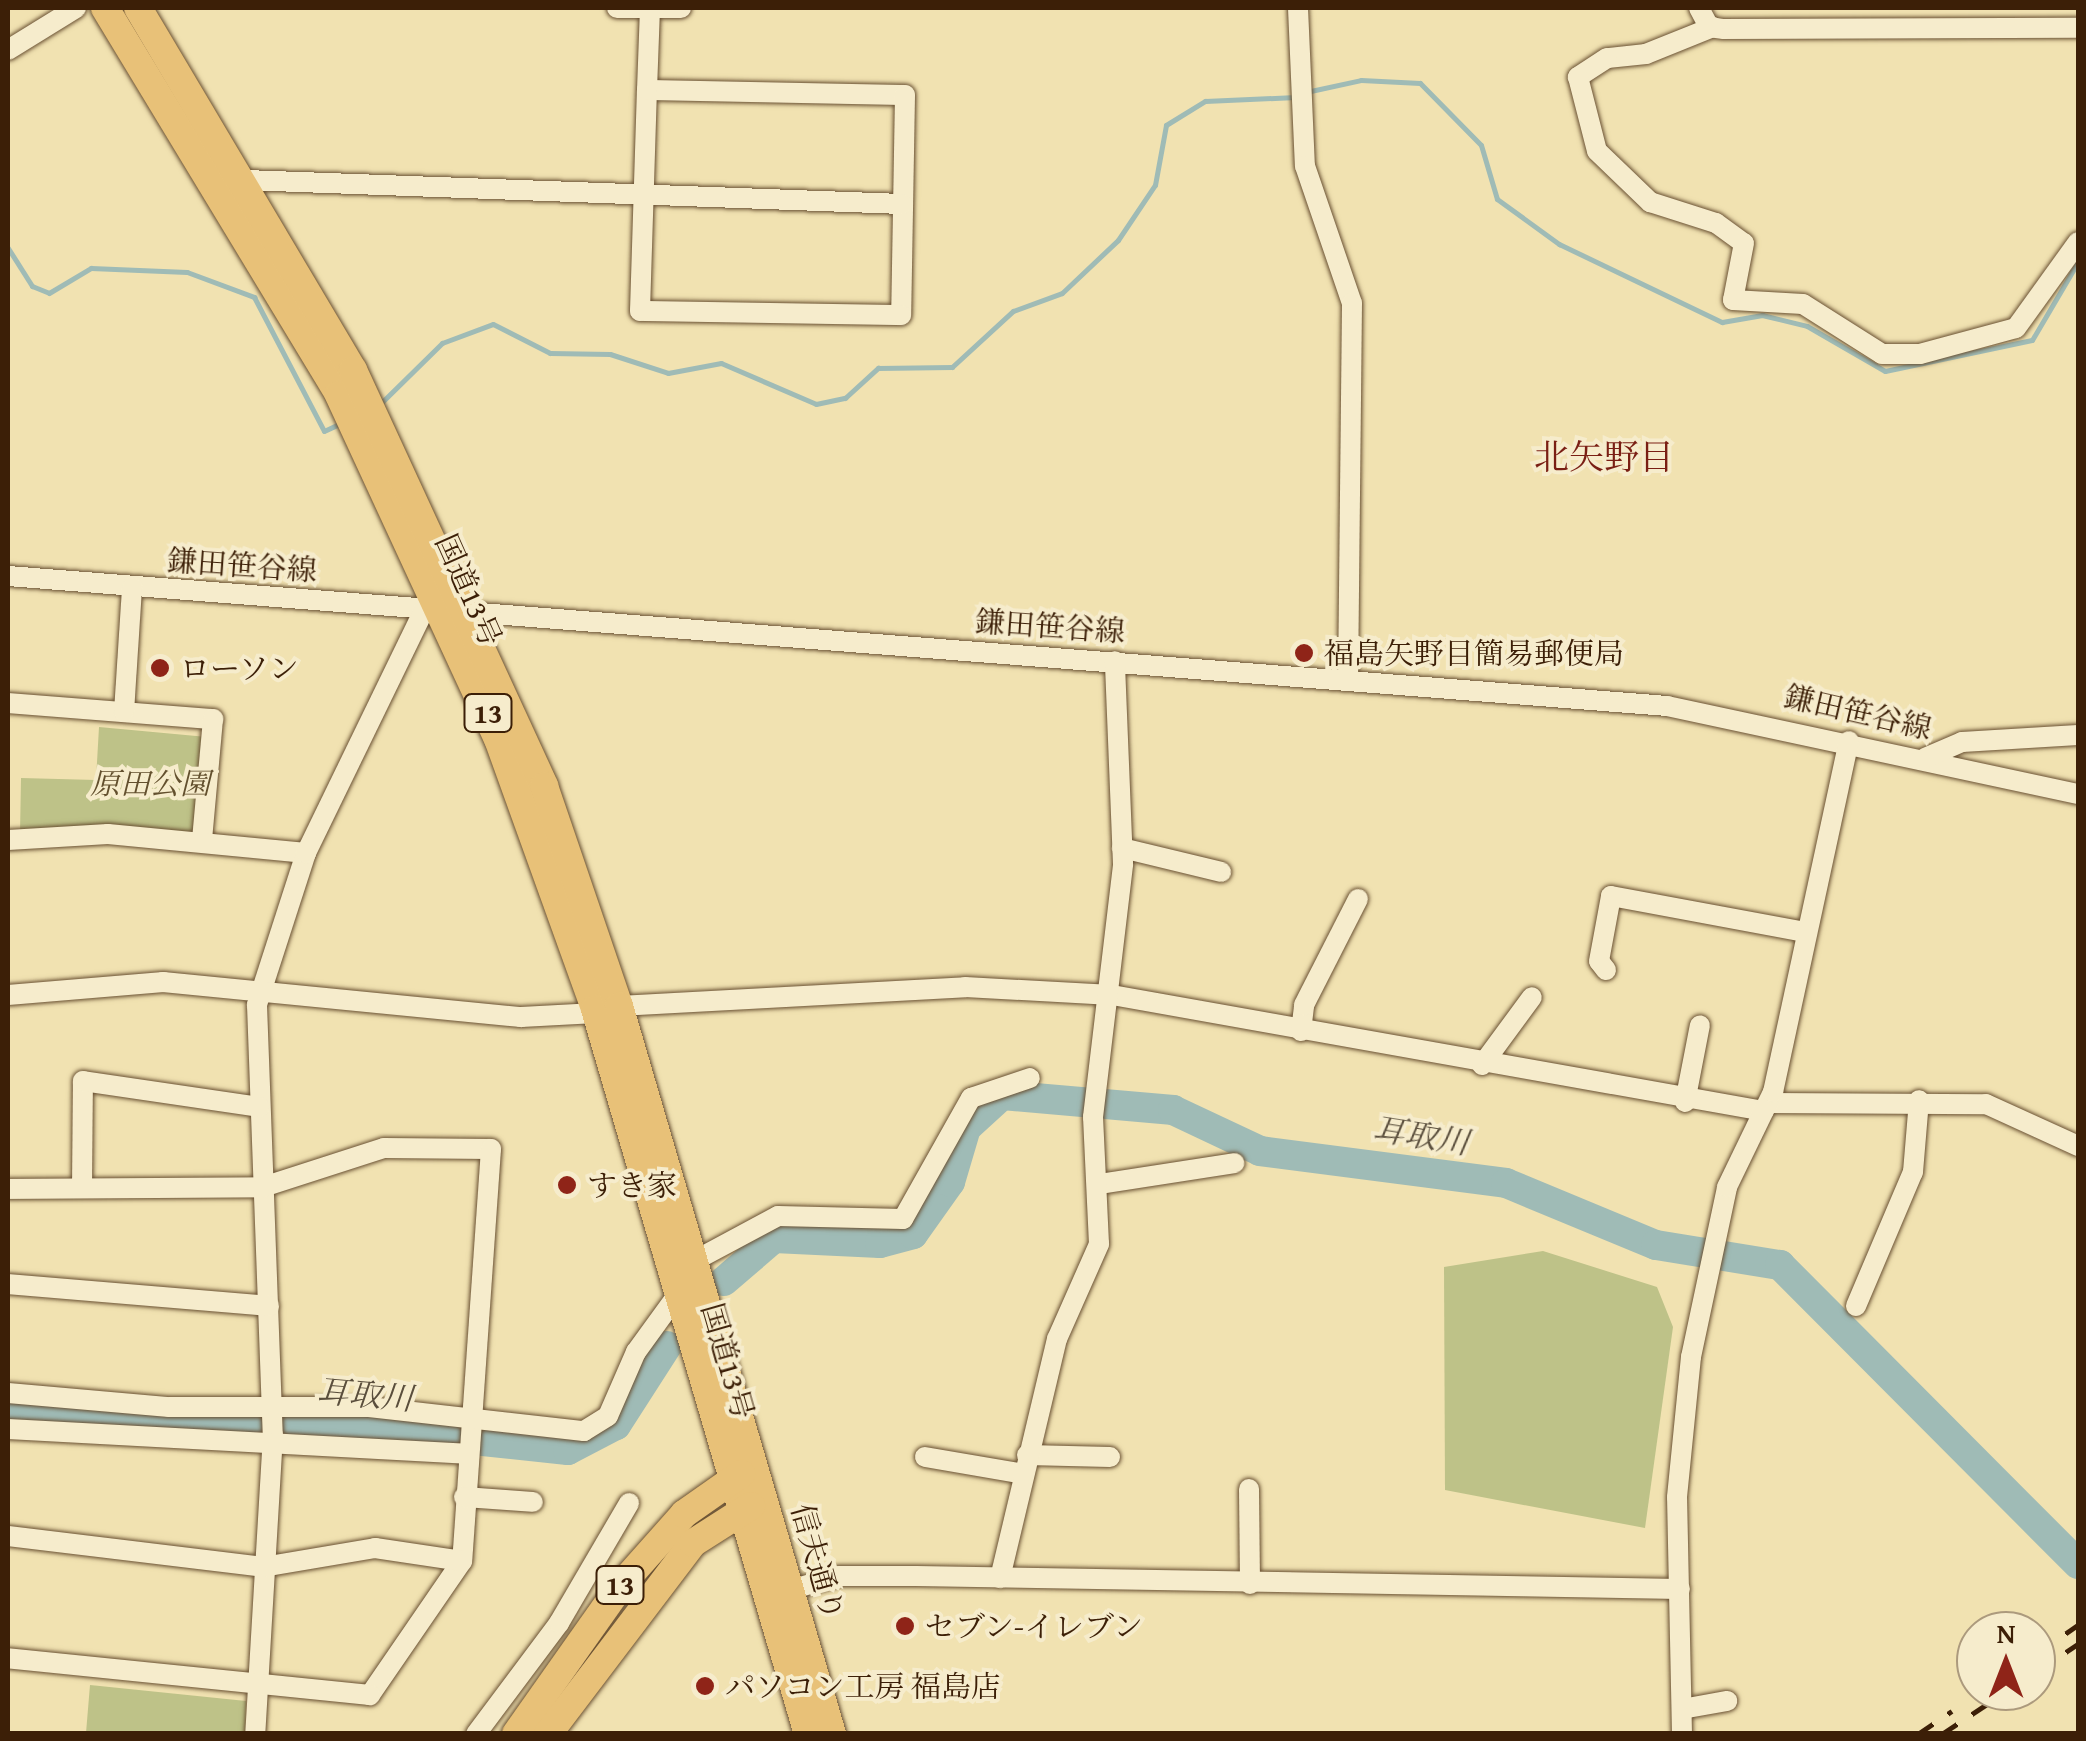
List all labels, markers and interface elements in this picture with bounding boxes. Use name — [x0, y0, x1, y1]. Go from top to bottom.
district label: 北矢野目 — [1534, 436, 1674, 478]
street label: 国道13号 — [428, 528, 510, 652]
street label: 鎌田笹谷線 — [166, 542, 318, 588]
street label: 鎌田笹谷線 — [974, 603, 1126, 649]
place label: 福島矢野目簡易郵便局 — [1324, 635, 1624, 671]
marker: 福島矢野目簡易郵便局 — [1293, 642, 1315, 664]
place label: ローソン — [180, 650, 300, 686]
marker: ローソン — [149, 657, 171, 679]
street label: 鎌田笹谷線 — [1781, 678, 1935, 746]
road number: 13 — [463, 690, 513, 736]
park label: 原田公園 — [90, 765, 210, 801]
water label: 耳取川 — [1371, 1110, 1471, 1162]
place label: すき家 — [587, 1167, 677, 1203]
marker: すき家 — [556, 1174, 578, 1196]
street label: 国道13号 — [694, 1299, 762, 1423]
water label: 耳取川 — [316, 1372, 414, 1418]
street label: 信夫通り — [784, 1499, 852, 1625]
road number: 13 — [595, 1562, 645, 1608]
place label: セブン-イレブン — [925, 1608, 1145, 1644]
north arrow — [1956, 1611, 2056, 1711]
text: N — [1997, 1612, 2015, 1653]
marker: セブン-イレブン — [894, 1615, 916, 1637]
place label: パソコン工房 福島店 — [725, 1668, 1002, 1704]
marker: パソコン工房 福島店 — [694, 1675, 716, 1697]

